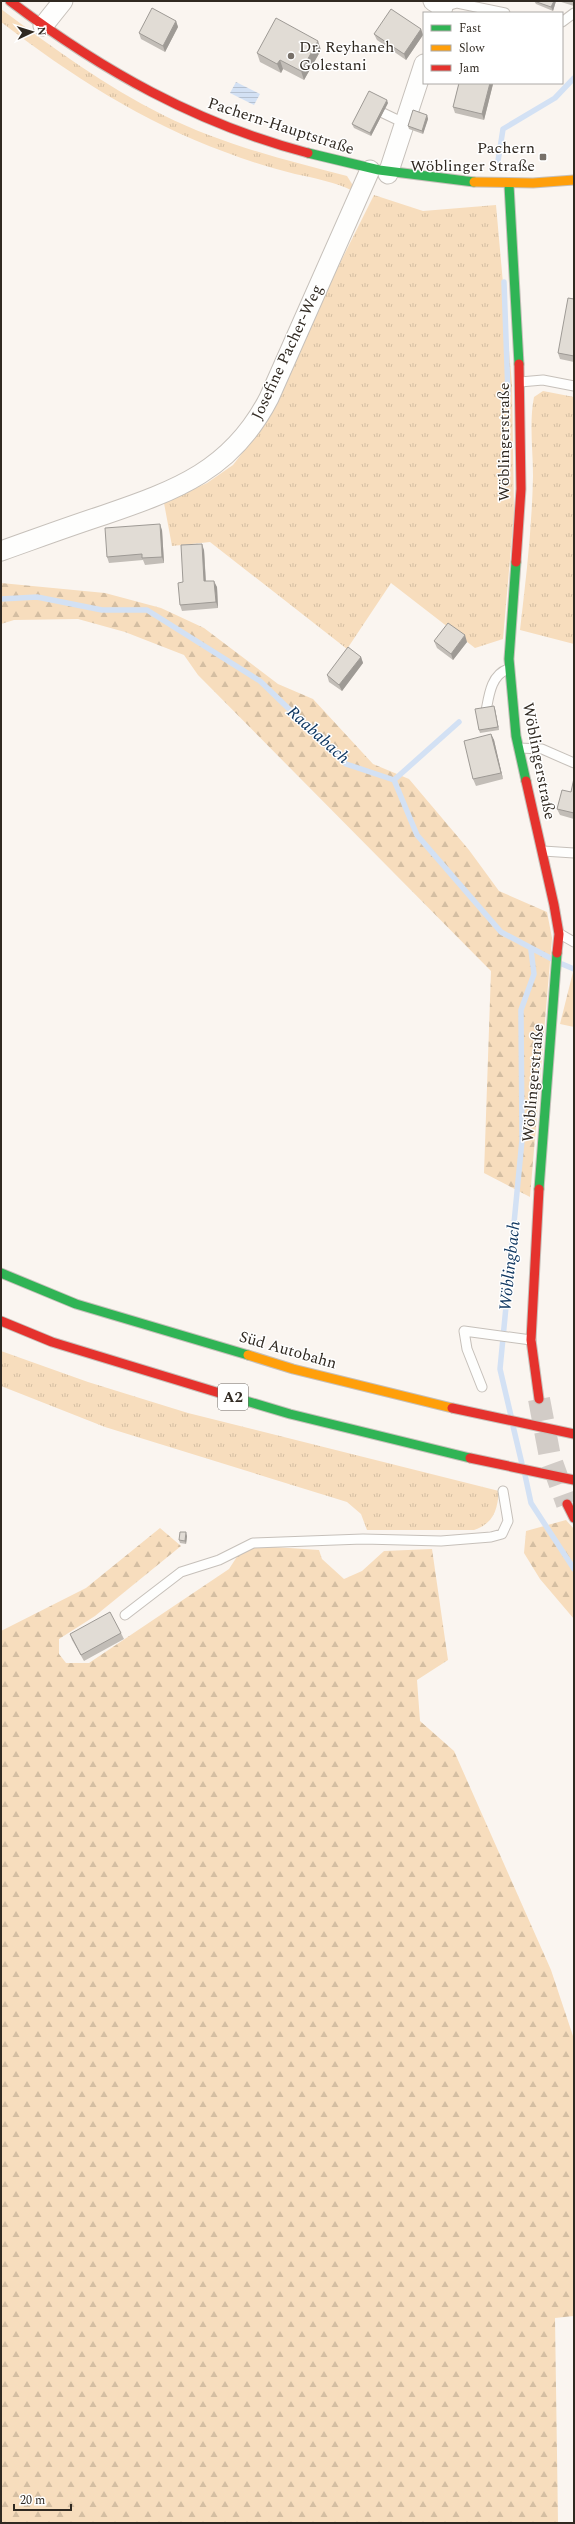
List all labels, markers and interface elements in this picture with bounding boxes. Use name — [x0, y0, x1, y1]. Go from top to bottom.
north arrow — [12, 12, 52, 52]
legend — [423, 12, 563, 84]
text: Fast — [459, 19, 481, 38]
text: N — [33, 26, 50, 36]
place label: Dr. Reyhaneh Golestani — [299, 35, 394, 77]
text: Slow — [459, 39, 485, 58]
marker: Dr. Reyhaneh Golestani — [286, 51, 296, 61]
text: Jam — [459, 59, 480, 78]
street label: Pachern-Hauptstraße — [205, 91, 357, 161]
place label: Pachern Wöblinger Straße — [410, 136, 535, 178]
marker: Pachern Wöblinger Straße — [538, 152, 548, 162]
street label: Josefine Pacher-Weg — [245, 280, 329, 424]
street label: Wöblingerstraße — [492, 383, 516, 501]
water label: Raababach — [281, 700, 355, 771]
street label: Wöblingerstraße — [516, 700, 562, 822]
street label: Wöblingerstraße — [516, 1023, 550, 1143]
water label: Wöblingbach — [492, 1219, 528, 1312]
street label: Süd Autobahn — [236, 1325, 340, 1375]
road number: A2 — [218, 1384, 248, 1410]
scale bar — [14, 2486, 71, 2512]
text: 20 m — [20, 2491, 45, 2510]

